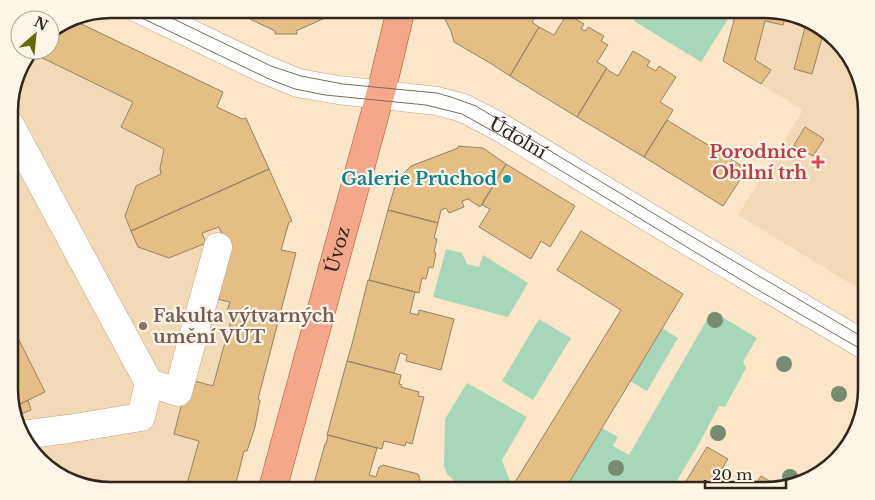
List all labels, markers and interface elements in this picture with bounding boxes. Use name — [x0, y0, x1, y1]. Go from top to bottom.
north arrow — [10, 10, 60, 60]
text: N — [31, 12, 51, 34]
street label: Údolní — [485, 111, 551, 164]
place label: Porodnice Obilní trh — [709, 141, 807, 184]
marker: Porodnice Obilní trh — [811, 155, 825, 169]
place label: Galerie Průchod — [341, 168, 498, 190]
marker: Galerie Průchod — [501, 173, 513, 185]
street label: Úvoz — [320, 224, 355, 276]
place label: Fakulta výtvarných umění VUT — [153, 305, 335, 348]
marker: Fakulta výtvarných umění VUT — [137, 320, 149, 332]
scale bar — [705, 458, 786, 490]
text: 20 m — [712, 465, 752, 484]

